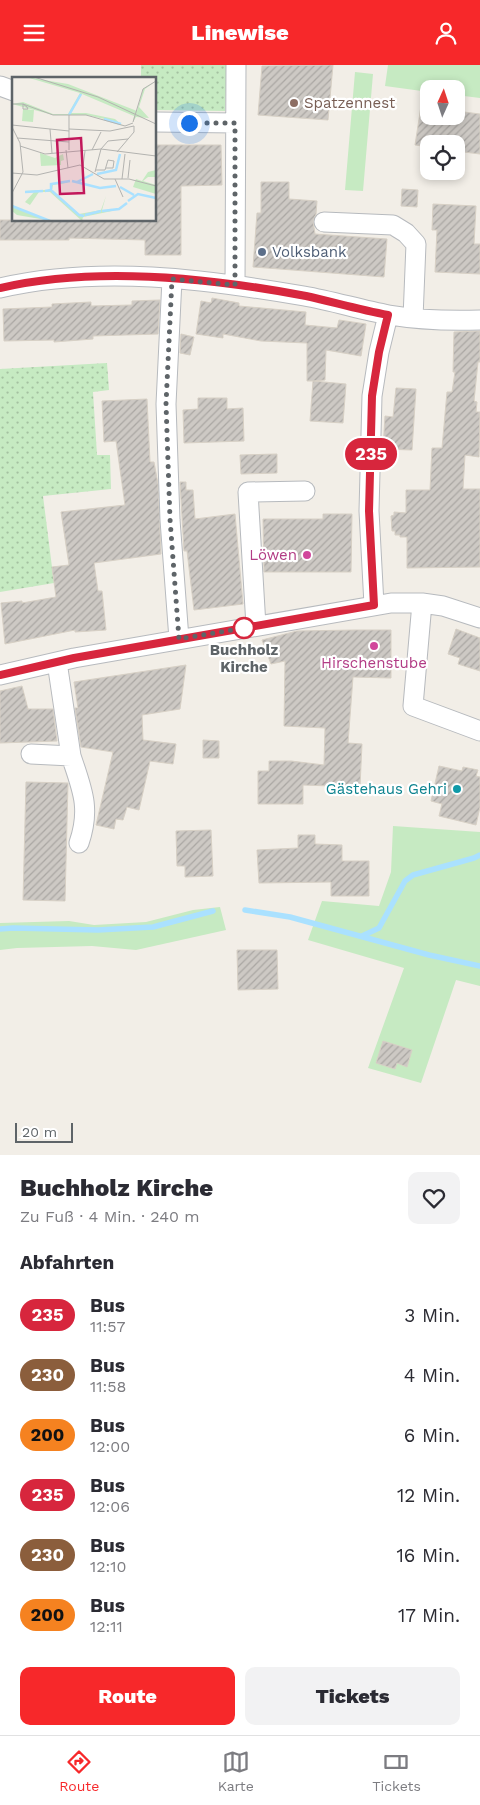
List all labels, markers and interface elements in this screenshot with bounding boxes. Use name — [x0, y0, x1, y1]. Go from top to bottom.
icon: menu — [20, 19, 48, 47]
icon: person — [432, 19, 460, 47]
text: Linewise — [191, 20, 289, 45]
inset map — [12, 77, 156, 221]
north arrow — [420, 80, 465, 125]
map controls — [420, 80, 465, 180]
place label: Spatzennest — [304, 94, 396, 112]
marker: Spatzennest — [288, 97, 300, 109]
your location — [177, 111, 202, 136]
button: locate — [420, 135, 465, 180]
place label: Volksbank — [272, 243, 347, 261]
marker: Volksbank — [256, 246, 268, 258]
line badge: 235 — [342, 438, 400, 470]
text: 235 — [355, 443, 387, 464]
place label: Löwen — [249, 546, 297, 564]
marker: Löwen — [301, 549, 313, 561]
marker: Buchholz Kirche — [233, 617, 255, 639]
marker: Hirschenstube — [368, 640, 380, 652]
place label: Buchholz Kirche — [210, 641, 278, 676]
place label: Hirschenstube — [321, 654, 427, 672]
place label: Gästehaus Gehri — [326, 780, 447, 798]
marker: Gästehaus Gehri — [451, 783, 463, 795]
scale bar — [15, 1120, 72, 1143]
text: 20 m — [22, 1124, 57, 1140]
button: heart — [408, 1172, 460, 1224]
text: Buchholz Kirche — [20, 1174, 213, 1202]
text: Zu Fuß · 4 Min. · 240 m — [20, 1207, 200, 1226]
text: Abfahrten — [20, 1251, 114, 1274]
text: Bus — [90, 1294, 125, 1317]
text: 235 — [32, 1304, 63, 1325]
text: 3 Min. — [404, 1304, 460, 1327]
text: 11:57 — [90, 1317, 126, 1336]
text: Bus — [90, 1354, 125, 1377]
text: 230 — [31, 1364, 64, 1385]
text: 4 Min. — [404, 1364, 460, 1387]
text: 11:58 — [90, 1377, 126, 1396]
text: Bus — [90, 1414, 125, 1437]
text: 200 — [31, 1424, 64, 1445]
text: 6 Min. — [404, 1424, 460, 1447]
text: 12:00 — [90, 1437, 130, 1456]
text: Bus — [90, 1474, 125, 1497]
text: 235 — [32, 1484, 63, 1505]
text: 12 Min. — [397, 1484, 460, 1507]
text: 12:06 — [90, 1497, 130, 1516]
text: Bus — [90, 1534, 125, 1557]
text: 230 — [31, 1544, 64, 1565]
text: 16 Min. — [396, 1544, 460, 1567]
text: 12:10 — [90, 1557, 127, 1576]
text: Bus — [90, 1594, 125, 1617]
text: 200 — [31, 1604, 64, 1625]
text: 17 Min. — [398, 1604, 460, 1627]
text: 12:11 — [90, 1617, 123, 1636]
button: Route — [20, 1667, 235, 1725]
button: Tickets — [245, 1667, 460, 1725]
tab: Route — [59, 1748, 99, 1794]
tab: Karte — [218, 1748, 254, 1794]
tab: Tickets — [372, 1748, 421, 1794]

